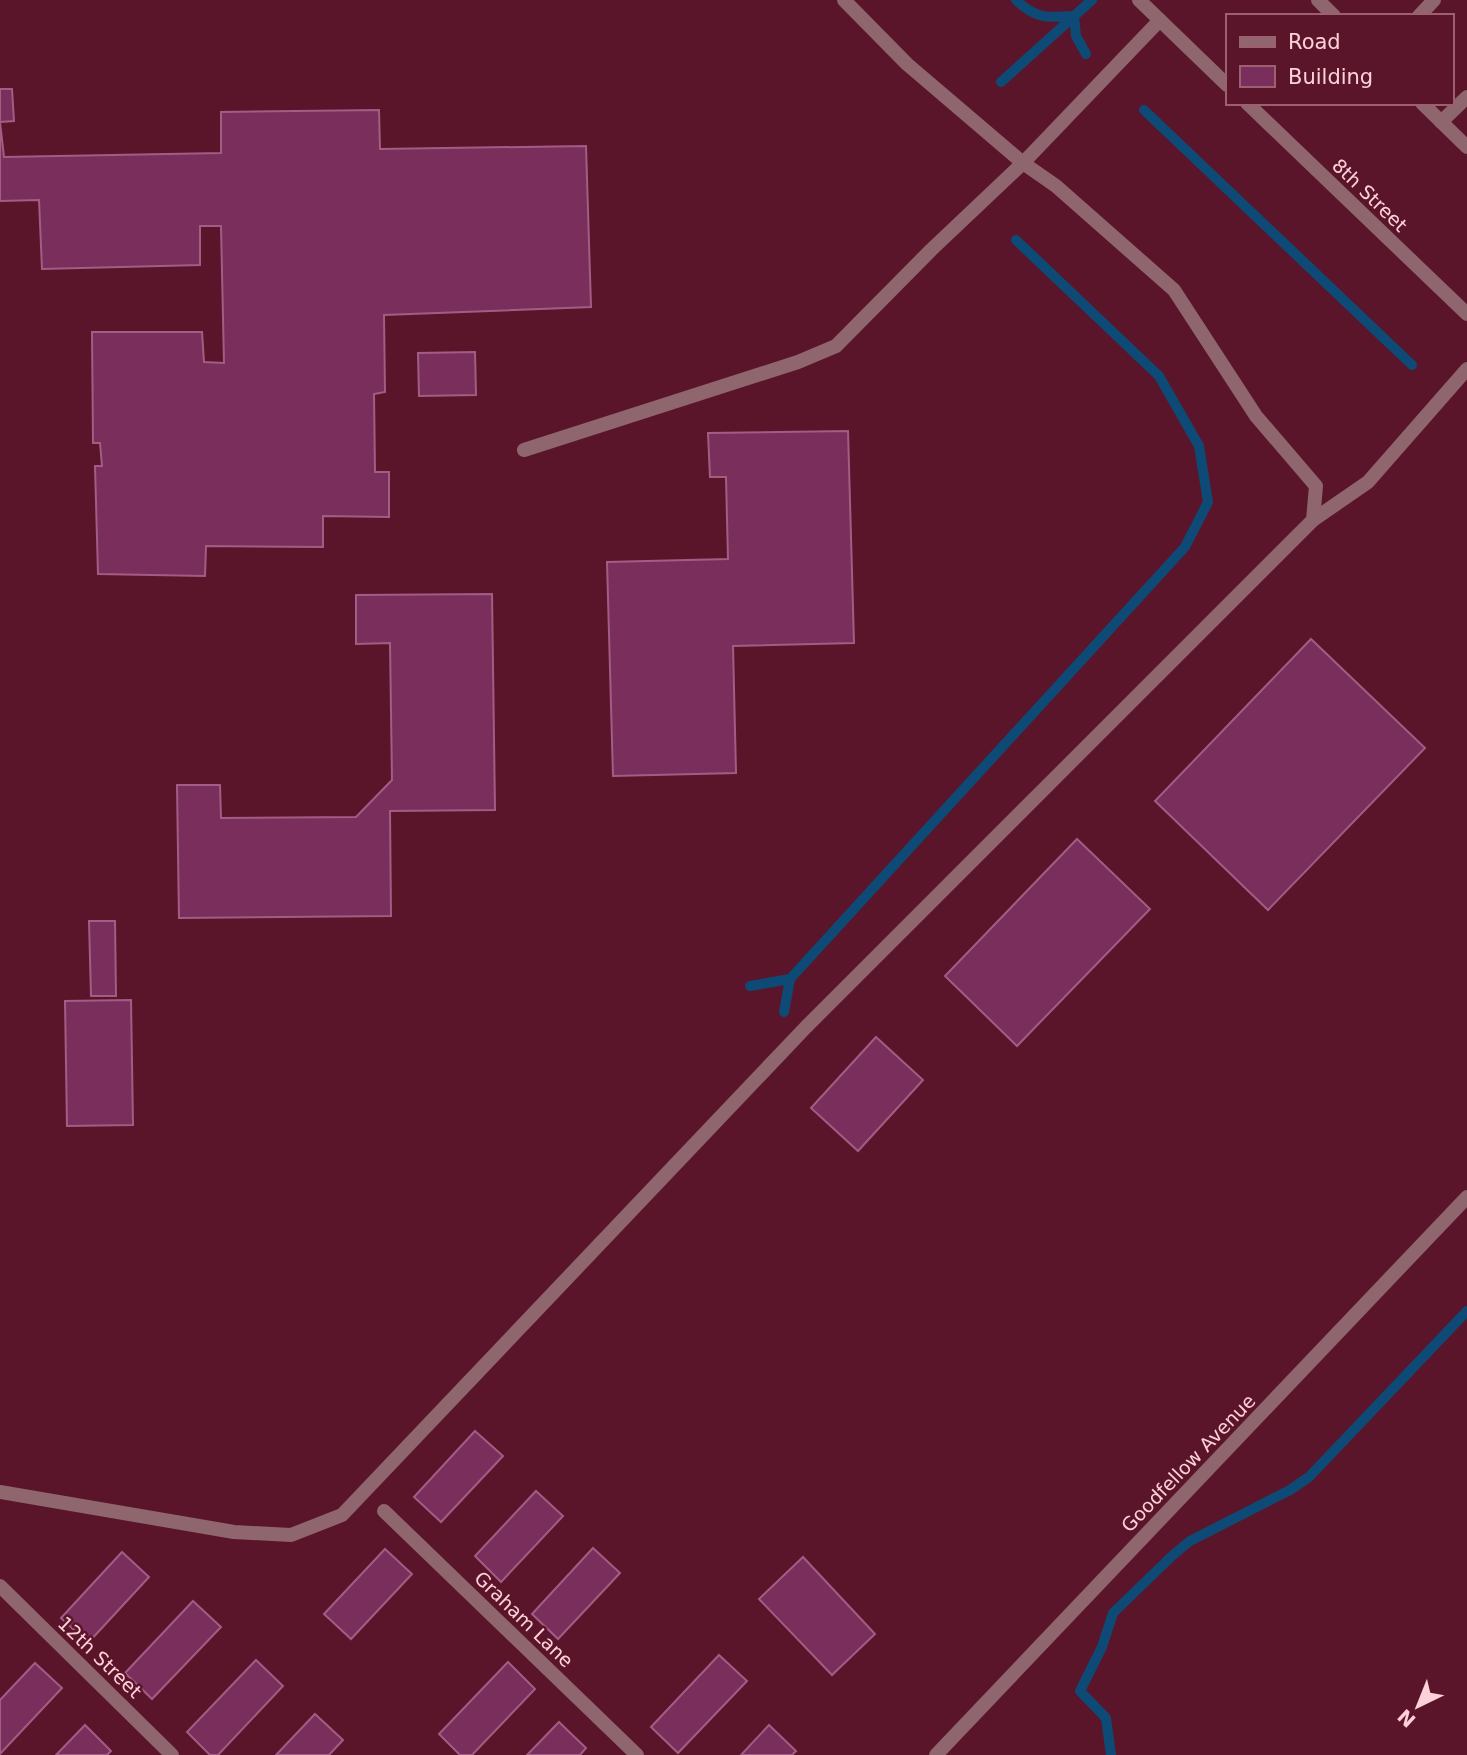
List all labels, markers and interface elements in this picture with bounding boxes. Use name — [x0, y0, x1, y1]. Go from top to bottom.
legend — [1226, 14, 1453, 105]
text: Road — [1288, 30, 1341, 54]
text: Building — [1288, 65, 1373, 89]
street label: 8th Street — [1328, 154, 1412, 236]
street label: Goodfellow Avenue — [1117, 1390, 1259, 1536]
street label: Graham Lane — [470, 1566, 578, 1672]
street label: 12th Street — [54, 1612, 146, 1702]
north arrow — [1383, 1671, 1453, 1741]
text: N — [1393, 1705, 1420, 1732]

